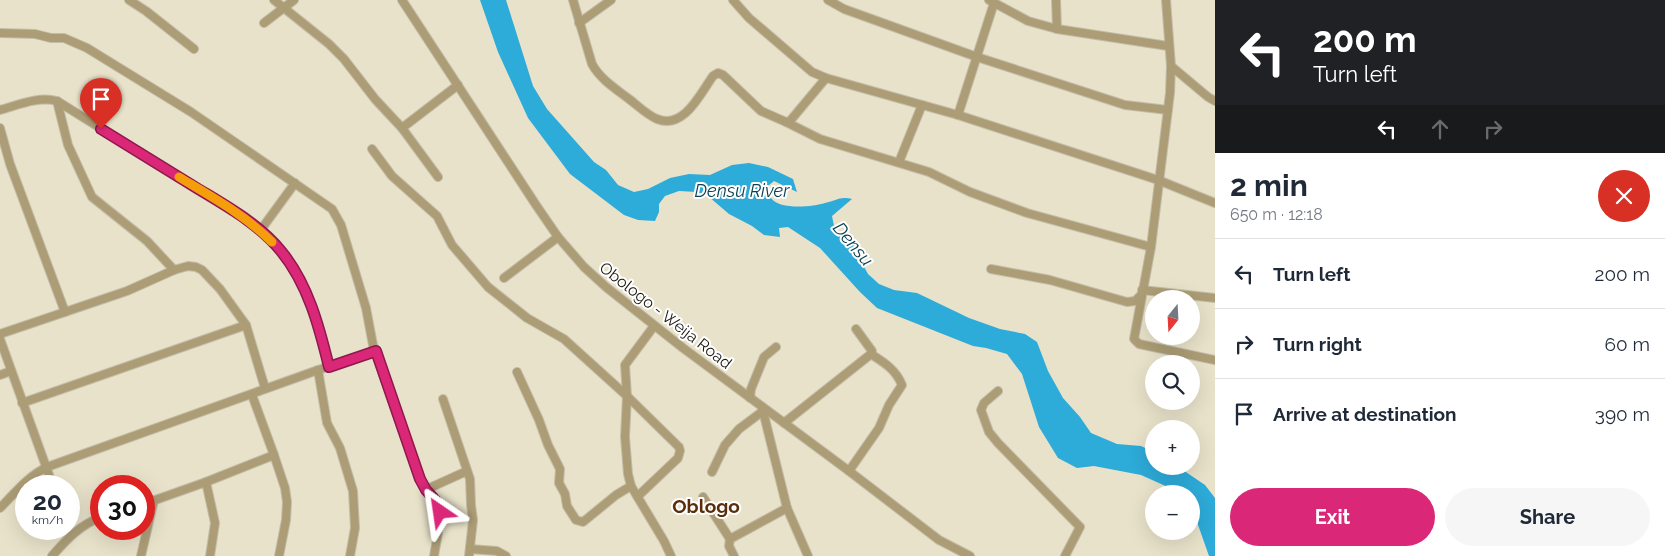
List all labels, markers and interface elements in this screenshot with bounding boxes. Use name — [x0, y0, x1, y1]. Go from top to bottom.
text: 200 m — [1313, 19, 1417, 60]
icon: left — [1230, 20, 1295, 85]
text: Turn left — [1313, 61, 1397, 87]
pin — [80, 78, 122, 129]
icon: arrive — [87, 85, 115, 113]
icon: left — [1373, 115, 1401, 143]
icon: ahead — [1426, 115, 1454, 143]
icon: right — [1479, 115, 1507, 143]
text: 2 min — [1230, 168, 1308, 203]
button: close — [1598, 170, 1650, 222]
water label: Densu River — [695, 180, 790, 201]
text: 650 m · 12:18 — [1230, 205, 1323, 224]
water label: Densu — [829, 217, 878, 270]
street label: Obologo - Weija Road — [596, 258, 736, 373]
icon: left — [1230, 260, 1258, 288]
text: Turn left — [1273, 263, 1350, 285]
text: 200 m — [1595, 263, 1650, 285]
north arrow — [1145, 290, 1200, 345]
map controls — [1145, 290, 1200, 540]
icon: right — [1230, 330, 1258, 358]
text: Turn right — [1273, 333, 1362, 355]
text: 60 m — [1605, 333, 1650, 355]
button: search — [1145, 355, 1200, 410]
icon: arrive — [1230, 400, 1258, 428]
text: Arrive at destination — [1273, 403, 1457, 425]
text: 390 m — [1595, 403, 1650, 425]
button: + — [1145, 420, 1200, 475]
speed limit sign: 30 — [90, 475, 155, 540]
position arrow — [413, 485, 465, 537]
button: − — [1145, 485, 1200, 540]
text: 20 — [33, 486, 62, 516]
button: Exit — [1230, 488, 1435, 546]
button: Share — [1445, 488, 1650, 546]
district label: Oblogo — [672, 495, 740, 517]
text: km/h — [32, 513, 63, 527]

